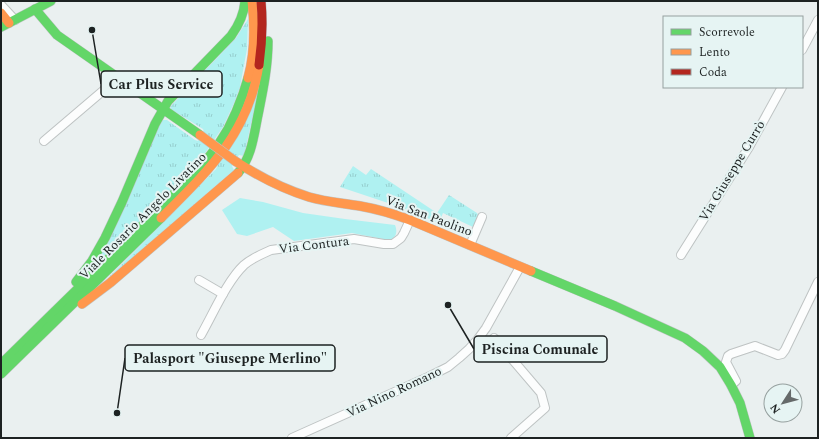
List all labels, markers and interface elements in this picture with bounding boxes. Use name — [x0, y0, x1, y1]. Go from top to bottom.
legend — [663, 16, 803, 88]
text: Scorrevole — [699, 23, 755, 42]
text: Lento — [699, 43, 730, 62]
text: Coda — [699, 63, 727, 82]
callout: Car Plus Service — [101, 71, 222, 97]
text: Car Plus Service — [109, 74, 213, 95]
street label: Via Giuseppe Currò — [694, 117, 770, 225]
street label: Viale Rosario Angelo Livatino — [75, 148, 211, 284]
street label: Via San Paolino — [383, 190, 475, 242]
street label: Via Contura — [278, 231, 351, 259]
callout: Piscina Comunale — [474, 336, 607, 362]
text: Piscina Comunale — [482, 339, 599, 360]
callout: Palasport "Giuseppe Merlino" — [125, 345, 335, 371]
text: Palasport "Giuseppe Merlino" — [133, 348, 327, 369]
street label: Via Nino Romano — [343, 361, 445, 423]
north arrow — [763, 383, 803, 423]
text: N — [766, 400, 785, 417]

